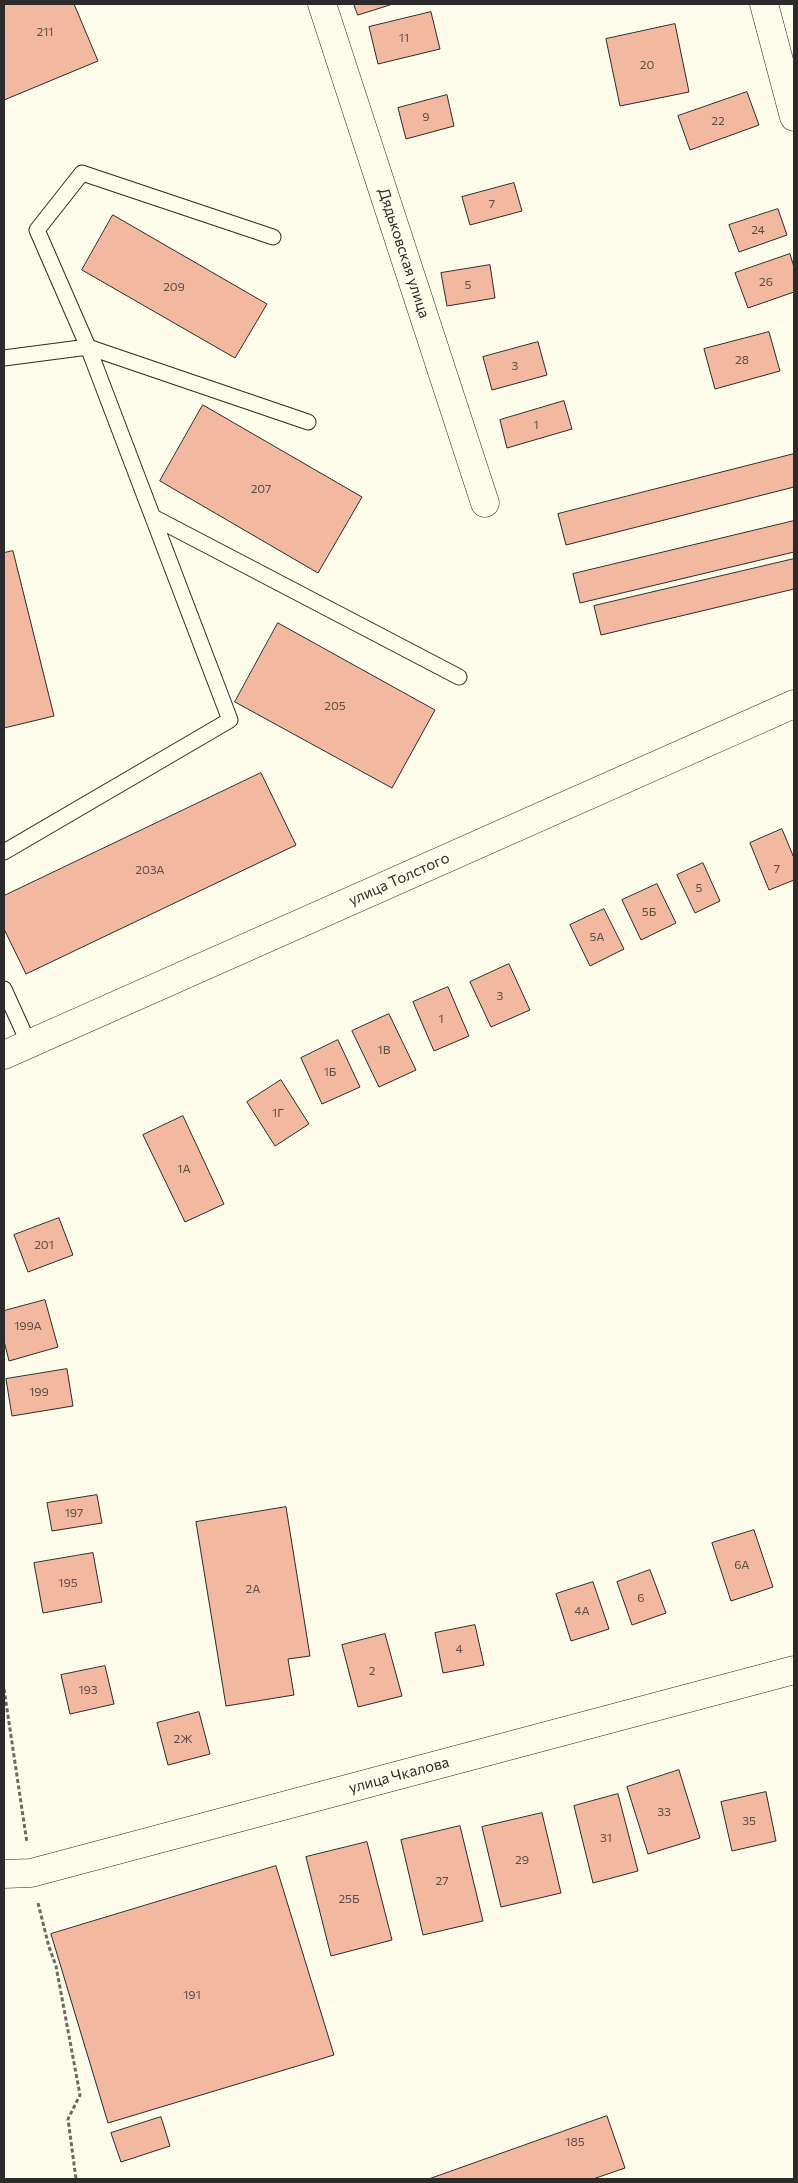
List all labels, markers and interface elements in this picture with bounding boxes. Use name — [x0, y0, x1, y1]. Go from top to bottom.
house number: 211 — [37, 25, 53, 39]
house number: 11 — [399, 31, 409, 45]
house number: 20 — [640, 58, 654, 72]
house number: 9 — [422, 110, 430, 124]
house number: 22 — [711, 114, 725, 128]
street label: Дядьковская улица — [374, 186, 434, 320]
house number: 7 — [489, 197, 495, 211]
house number: 24 — [751, 223, 765, 237]
house number: 26 — [759, 275, 773, 289]
house number: 5 — [465, 278, 471, 292]
house number: 209 — [163, 280, 185, 294]
house number: 28 — [735, 353, 749, 367]
house number: 3 — [512, 359, 518, 373]
house number: 1 — [533, 418, 539, 432]
house number: 207 — [251, 482, 271, 496]
house number: 205 — [324, 699, 346, 713]
street label: улица Толстого — [346, 849, 452, 909]
house number: 7 — [774, 862, 780, 876]
house number: 203А — [135, 863, 165, 877]
house number: 5 — [696, 881, 702, 895]
house number: 5Б — [642, 905, 656, 919]
house number: 5А — [590, 930, 604, 944]
house number: 3 — [497, 989, 503, 1003]
house number: 1 — [438, 1012, 444, 1026]
house number: 1В — [378, 1043, 390, 1057]
house number: 1Б — [324, 1065, 336, 1079]
house number: 1Г — [272, 1106, 284, 1120]
house number: 1А — [177, 1162, 191, 1176]
house number: 201 — [34, 1238, 54, 1252]
house number: 199А — [14, 1319, 42, 1333]
house number: 199 — [29, 1385, 49, 1399]
house number: 197 — [65, 1506, 83, 1520]
house number: 6А — [734, 1558, 750, 1572]
house number: 195 — [58, 1576, 78, 1590]
house number: 2А — [246, 1582, 260, 1596]
house number: 6 — [637, 1591, 645, 1605]
house number: 4А — [574, 1604, 590, 1618]
house number: 4 — [455, 1642, 463, 1656]
house number: 2 — [369, 1664, 375, 1678]
house number: 193 — [78, 1683, 98, 1697]
house number: 2Ж — [173, 1732, 193, 1746]
street label: улица Чкалова — [347, 1753, 451, 1797]
house number: 33 — [657, 1805, 671, 1819]
house number: 35 — [742, 1814, 756, 1828]
house number: 31 — [600, 1831, 612, 1845]
house number: 29 — [515, 1853, 529, 1867]
house number: 27 — [436, 1874, 448, 1888]
house number: 25Б — [338, 1892, 360, 1906]
house number: 191 — [183, 1988, 201, 2002]
house number: 185 — [565, 2135, 585, 2149]

